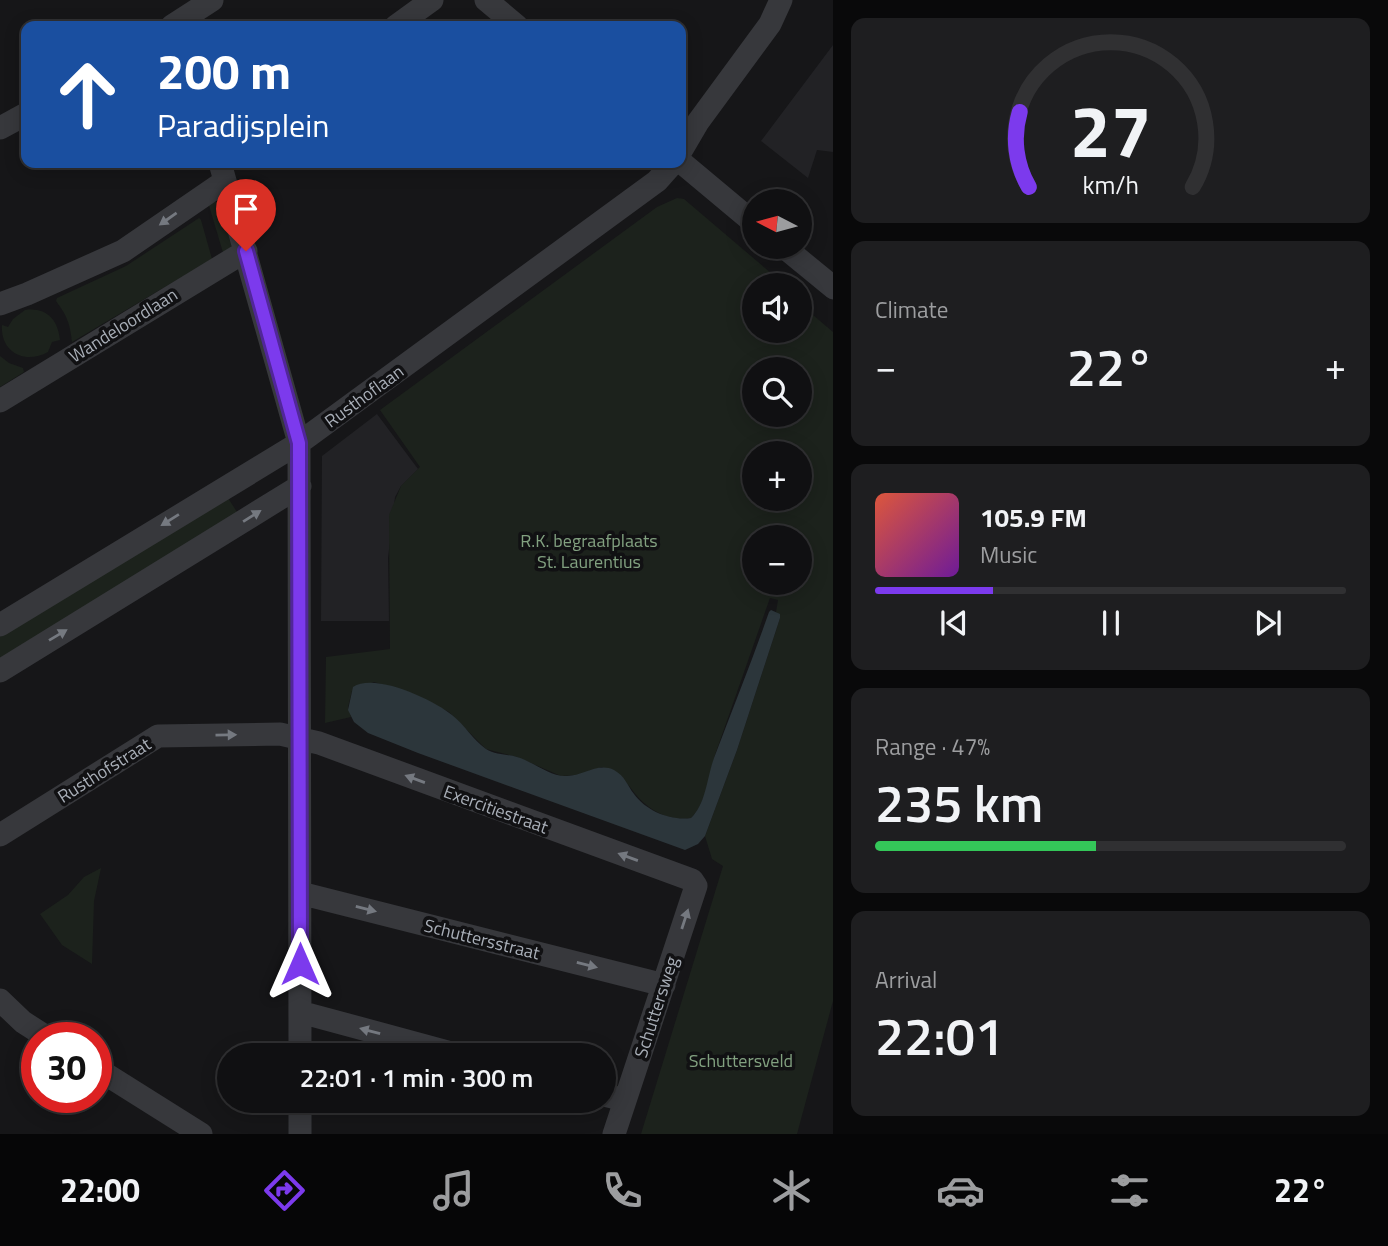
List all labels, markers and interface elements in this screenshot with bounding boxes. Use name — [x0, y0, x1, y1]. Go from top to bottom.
text: 200 m — [157, 33, 291, 108]
icon: ahead — [42, 49, 133, 140]
text: 27 — [1070, 75, 1151, 185]
text: Paradijsplein — [157, 101, 329, 149]
text: km/h — [1082, 165, 1139, 203]
pin — [216, 179, 276, 251]
north arrow — [742, 189, 812, 259]
map controls — [742, 189, 812, 595]
icon: arrive — [227, 190, 265, 228]
one-way arrow — [159, 212, 177, 226]
button: sound — [742, 273, 812, 343]
street label: Wandeloordlaan — [63, 281, 183, 369]
text: Climate — [875, 292, 948, 327]
text: 22° — [1067, 327, 1154, 406]
text: − — [875, 337, 896, 395]
text: + — [1325, 337, 1346, 395]
button: search — [742, 357, 812, 427]
street label: Rusthoflaan — [319, 358, 409, 434]
button: + — [742, 441, 812, 511]
text: 105.9 FM — [980, 498, 1087, 537]
one-way arrow — [242, 510, 261, 522]
one-way arrow — [160, 514, 179, 527]
button: − — [742, 525, 812, 595]
park label: R.K. begraafplaats St. Laurentius — [520, 527, 658, 575]
text: Music — [980, 537, 1037, 572]
icon: previous — [935, 604, 973, 642]
icon: pause — [1092, 604, 1130, 642]
icon: next — [1249, 604, 1287, 642]
one-way arrow — [49, 629, 68, 642]
one-way arrow — [215, 729, 237, 741]
text: Range · 47% — [875, 729, 990, 764]
street label: Rusthofstraat — [52, 730, 157, 809]
text: 235 km — [875, 763, 1043, 842]
one-way arrow — [404, 773, 425, 784]
street label: Exercitiestraat — [440, 778, 553, 841]
one-way arrow — [618, 851, 639, 862]
one-way arrow — [356, 904, 378, 915]
one-way arrow — [680, 909, 691, 930]
street label: Schuttersstraat — [421, 912, 543, 967]
position arrow — [263, 927, 337, 1001]
street label: Schuttersweg — [627, 953, 685, 1061]
one-way arrow — [576, 960, 598, 971]
text: Arrival — [875, 962, 937, 997]
text: 22:01 — [875, 996, 1004, 1075]
speed limit sign: 30 — [21, 1022, 112, 1113]
one-way arrow — [359, 1025, 381, 1036]
park label: Schuttersveld — [689, 1047, 793, 1074]
text: 22:01 · 1 min · 300 m — [300, 1058, 533, 1097]
text: 22:00 — [60, 1166, 140, 1214]
icon: directions — [260, 1166, 309, 1215]
icon: music — [429, 1166, 478, 1215]
icon: phone — [598, 1166, 647, 1215]
icon: climate — [767, 1166, 816, 1215]
icon: car — [936, 1166, 985, 1215]
icon: filters — [1105, 1166, 1154, 1215]
text: 22° — [1274, 1166, 1328, 1214]

